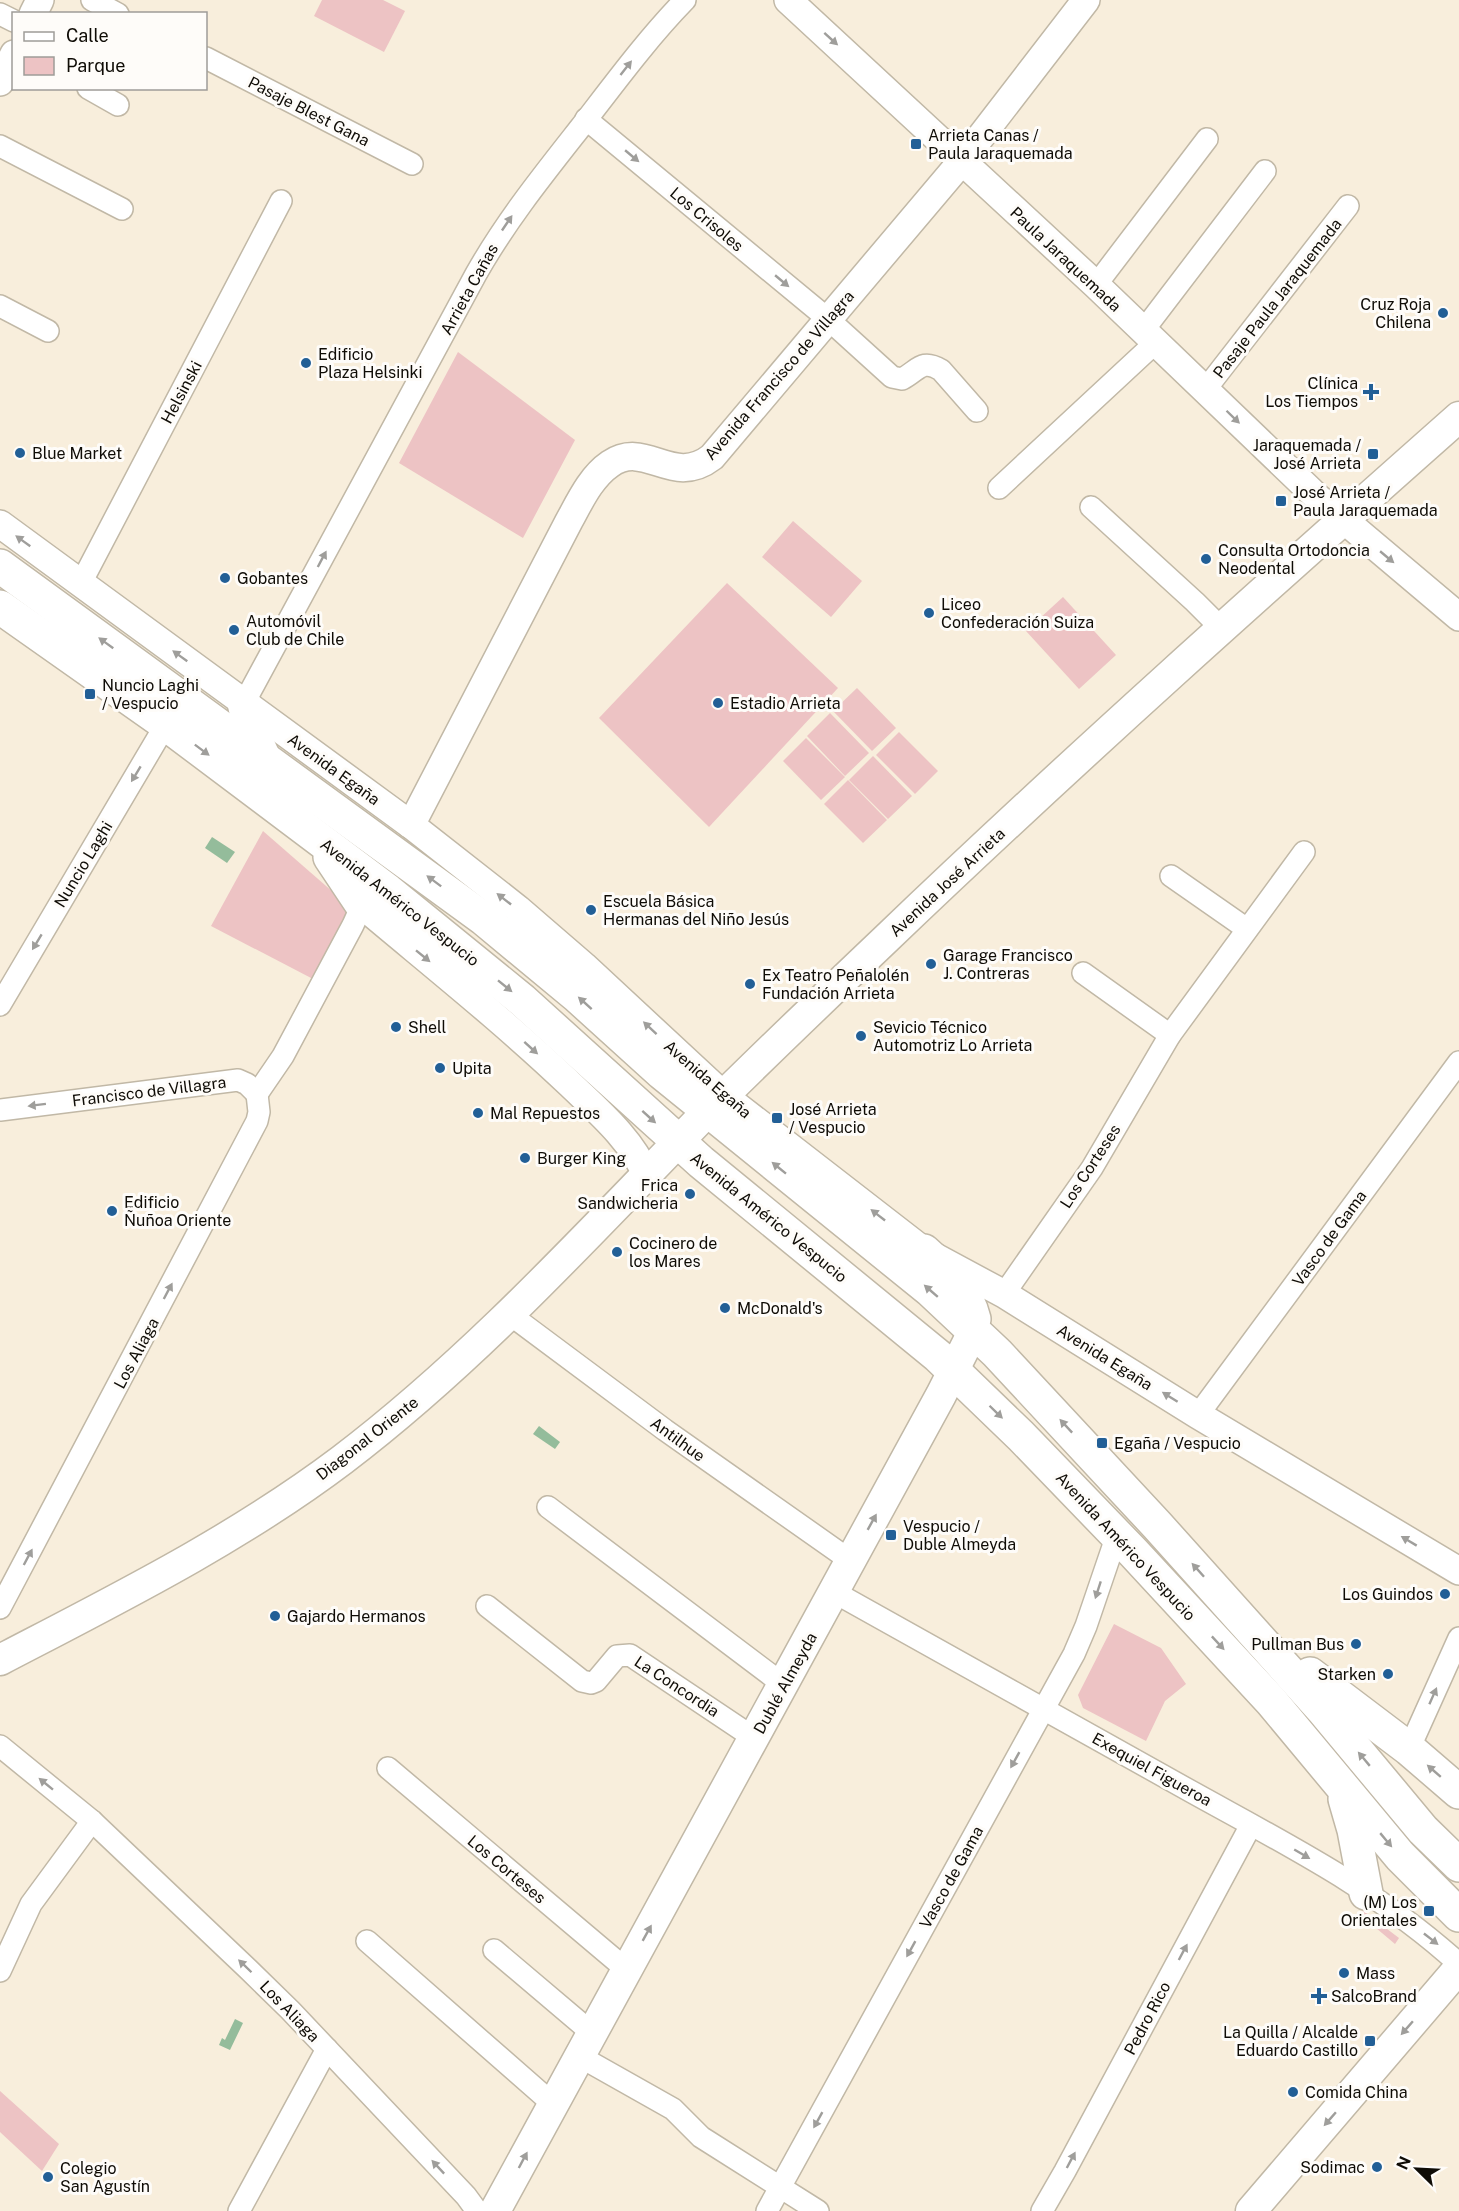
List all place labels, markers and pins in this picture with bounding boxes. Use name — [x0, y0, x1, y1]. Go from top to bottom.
place label: Arrieta Canas / Paula Jaraquemada — [928, 126, 1073, 163]
marker: Arrieta Canas / Paula Jaraquemada — [909, 137, 923, 151]
place label: Cruz Roja Chilena — [1360, 295, 1431, 332]
marker: Cruz Roja Chilena — [1436, 306, 1450, 320]
place label: Edificio Plaza Helsinki — [318, 345, 422, 382]
marker: Edificio Plaza Helsinki — [299, 356, 313, 370]
place label: Clínica Los Tiempos — [1265, 374, 1358, 411]
marker: Clínica Los Tiempos — [1362, 383, 1380, 401]
place label: Jaraquemada / José Arrieta — [1253, 436, 1361, 473]
place label: Blue Market — [32, 444, 122, 463]
marker: Blue Market — [13, 446, 27, 460]
marker: Jaraquemada / José Arrieta — [1366, 447, 1380, 461]
place label: José Arrieta / Paula Jaraquemada — [1293, 483, 1438, 520]
marker: José Arrieta / Paula Jaraquemada — [1274, 494, 1288, 508]
place label: Consulta Ortodoncia Neodental — [1218, 541, 1370, 578]
marker: Consulta Ortodoncia Neodental — [1199, 552, 1213, 566]
place label: Gobantes — [237, 569, 308, 588]
marker: Gobantes — [218, 571, 232, 585]
place label: Liceo Confederación Suiza — [941, 595, 1094, 632]
marker: Liceo Confederación Suiza — [922, 606, 936, 620]
place label: Automóvil Club de Chile — [246, 612, 344, 649]
marker: Automóvil Club de Chile — [227, 623, 241, 637]
place label: Nuncio Laghi / Vespucio — [102, 676, 199, 713]
marker: Nuncio Laghi / Vespucio — [83, 687, 97, 701]
place label: Estadio Arrieta — [730, 694, 841, 713]
marker: Estadio Arrieta — [711, 696, 725, 710]
place label: Escuela Básica Hermanas del Niño Jesús — [603, 892, 789, 929]
marker: Escuela Básica Hermanas del Niño Jesús — [584, 903, 598, 917]
place label: Garage Francisco J. Contreras — [943, 946, 1073, 983]
marker: Garage Francisco J. Contreras — [924, 957, 938, 971]
place label: Ex Teatro Peñalolén Fundación Arrieta — [762, 966, 909, 1003]
marker: Ex Teatro Peñalolén Fundación Arrieta — [743, 977, 757, 991]
place label: Shell — [408, 1018, 447, 1037]
place label: Sevicio Técnico Automotriz Lo Arrieta — [873, 1018, 1032, 1055]
marker: Shell — [389, 1020, 403, 1034]
marker: Sevicio Técnico Automotriz Lo Arrieta — [854, 1029, 868, 1043]
place label: Upita — [452, 1059, 492, 1078]
marker: Upita — [433, 1061, 447, 1075]
place label: José Arrieta / Vespucio — [789, 1100, 877, 1137]
place label: Mal Repuestos — [490, 1104, 600, 1123]
marker: Mal Repuestos — [471, 1106, 485, 1120]
marker: José Arrieta / Vespucio — [770, 1111, 784, 1125]
place label: Burger King — [537, 1149, 626, 1168]
marker: Burger King — [518, 1151, 532, 1165]
place label: Frica Sandwicheria — [577, 1176, 678, 1213]
marker: Frica Sandwicheria — [683, 1187, 697, 1201]
place label: Edificio Ñuñoa Oriente — [124, 1193, 231, 1230]
marker: Edificio Ñuñoa Oriente — [105, 1204, 119, 1218]
place label: Cocinero de los Mares — [629, 1234, 717, 1271]
marker: Cocinero de los Mares — [610, 1245, 624, 1259]
place label: McDonald's — [737, 1299, 823, 1318]
marker: McDonald's — [718, 1301, 732, 1315]
place label: Egaña / Vespucio — [1114, 1434, 1241, 1453]
marker: Egaña / Vespucio — [1095, 1436, 1109, 1450]
place label: Vespucio / Duble Almeyda — [903, 1517, 1016, 1554]
marker: Vespucio / Duble Almeyda — [884, 1528, 898, 1542]
place label: Los Guindos — [1342, 1585, 1433, 1604]
marker: Los Guindos — [1438, 1587, 1452, 1601]
place label: Gajardo Hermanos — [287, 1607, 426, 1626]
marker: Gajardo Hermanos — [268, 1609, 282, 1623]
place label: Pullman Bus — [1251, 1635, 1344, 1654]
marker: Pullman Bus — [1349, 1637, 1363, 1651]
place label: Starken — [1317, 1665, 1376, 1684]
marker: Starken — [1381, 1667, 1395, 1681]
place label: (M) Los Orientales — [1341, 1893, 1417, 1930]
marker: (M) Los Orientales — [1422, 1904, 1436, 1918]
place label: Mass — [1356, 1964, 1395, 1983]
marker: Mass — [1337, 1966, 1351, 1980]
place label: SalcoBrand — [1331, 1987, 1417, 2006]
marker: SalcoBrand — [1312, 1989, 1326, 2003]
place label: La Quilla / Alcalde Eduardo Castillo — [1223, 2023, 1358, 2060]
marker: La Quilla / Alcalde Eduardo Castillo — [1363, 2034, 1377, 2048]
place label: Comida China — [1305, 2083, 1407, 2102]
marker: Comida China — [1286, 2085, 1300, 2099]
place label: Sodimac — [1300, 2158, 1365, 2177]
place label: Colegio San Agustín — [60, 2159, 150, 2196]
marker: Sodimac — [1370, 2160, 1384, 2174]
marker: Colegio San Agustín — [41, 2170, 55, 2184]

